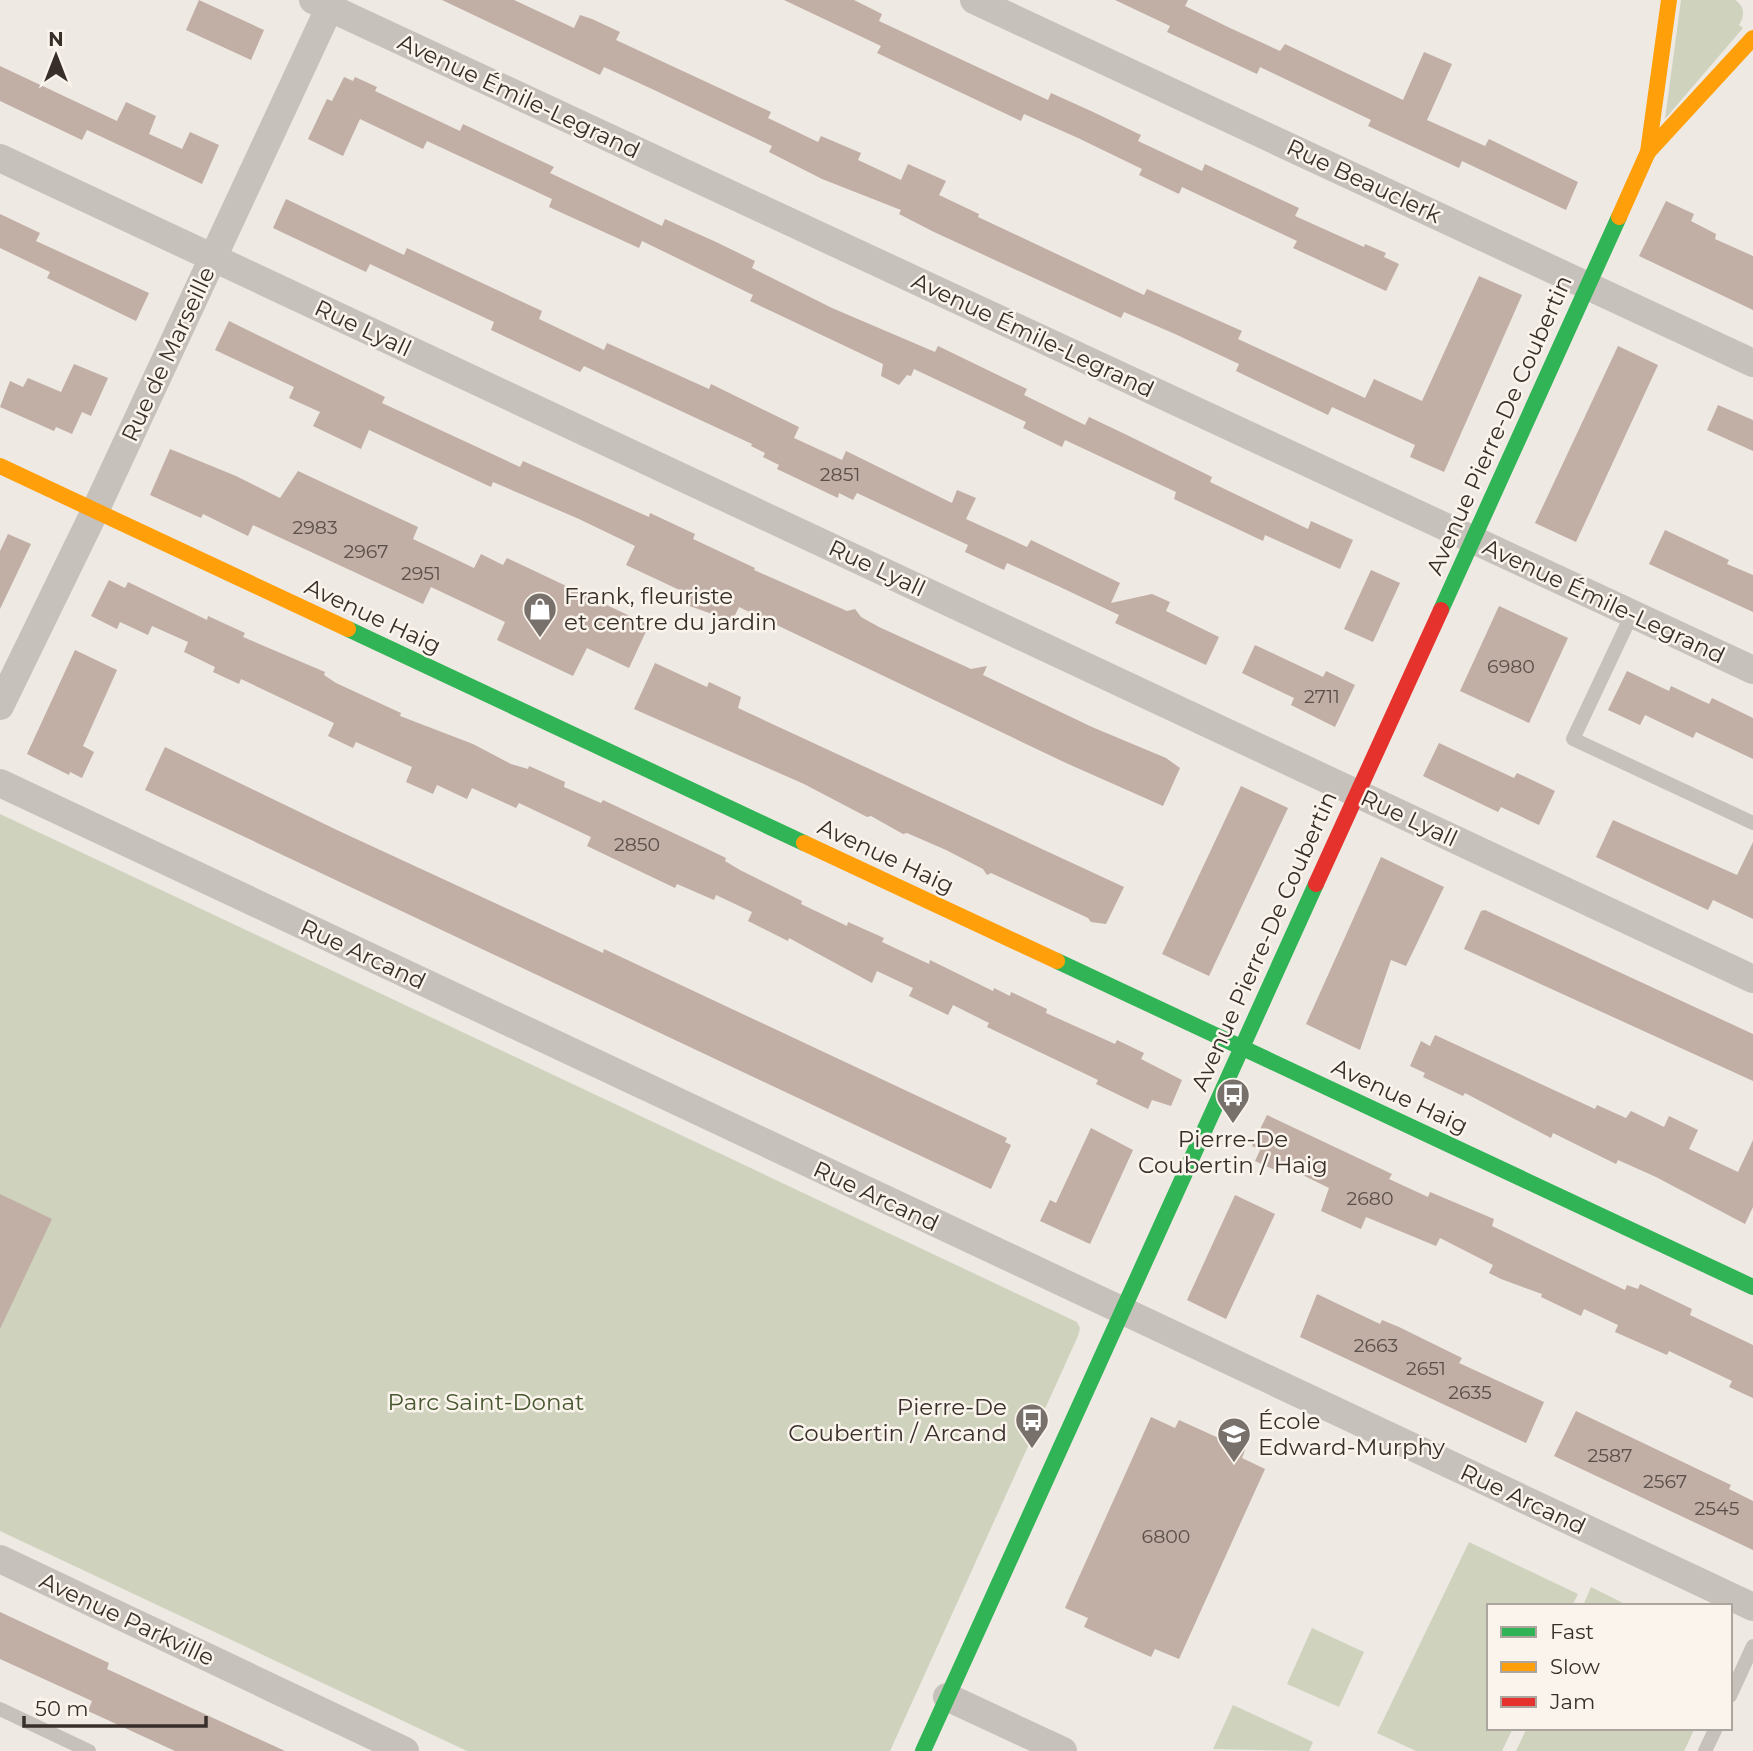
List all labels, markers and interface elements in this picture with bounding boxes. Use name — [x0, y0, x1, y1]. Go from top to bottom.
north arrow — [21, 21, 91, 91]
text: N — [48, 28, 64, 51]
street label: Avenue Émile-Legrand — [393, 28, 645, 164]
street label: Rue Beauclerk — [1282, 133, 1446, 229]
street label: Rue de Marseille — [115, 262, 221, 446]
street label: Avenue Émile-Legrand — [907, 267, 1159, 403]
street label: Avenue Pierre-De Coubertin — [1420, 271, 1578, 579]
street label: Rue Lyall — [310, 293, 416, 363]
house number: 2851 — [820, 463, 860, 486]
house number: 2983 — [292, 516, 338, 539]
street label: Rue Lyall — [824, 533, 930, 603]
street label: Avenue Émile-Legrand — [1478, 533, 1730, 669]
house number: 2967 — [344, 540, 388, 563]
house number: 2951 — [401, 562, 441, 585]
street label: Avenue Haig — [300, 572, 446, 660]
place label: Frank, fleuriste et centre du jardin — [564, 582, 777, 636]
shop icon: Frank, fleuriste et centre du jardin — [521, 590, 559, 639]
house number: 6980 — [1487, 655, 1535, 678]
house number: 2711 — [1304, 685, 1340, 708]
street label: Rue Lyall — [1356, 783, 1462, 853]
street label: Avenue Pierre-De Coubertin — [1185, 787, 1343, 1095]
street label: Avenue Haig — [813, 812, 959, 900]
house number: 2850 — [614, 833, 660, 856]
street label: Rue Arcand — [296, 913, 430, 995]
street label: Avenue Haig — [1327, 1052, 1473, 1140]
bus stop icon: Pierre-De Coubertin / Haig — [1214, 1076, 1252, 1125]
place label: Pierre-De Coubertin / Haig — [1138, 1125, 1328, 1179]
street label: Rue Arcand — [809, 1155, 943, 1237]
house number: 2680 — [1346, 1187, 1394, 1210]
house number: 2663 — [1354, 1334, 1398, 1357]
house number: 2651 — [1406, 1357, 1446, 1380]
house number: 2635 — [1448, 1381, 1492, 1404]
park label: Parc Saint-Donat — [388, 1388, 584, 1416]
place label: Pierre-De Coubertin / Arcand — [788, 1393, 1007, 1447]
bus stop icon: Pierre-De Coubertin / Arcand — [1013, 1401, 1051, 1450]
place label: École Edward-Murphy — [1258, 1407, 1446, 1461]
school or university icon: École Edward-Murphy — [1215, 1415, 1253, 1464]
house number: 2587 — [1588, 1444, 1632, 1467]
street label: Rue Arcand — [1456, 1458, 1590, 1540]
house number: 2567 — [1643, 1470, 1687, 1493]
house number: 2545 — [1695, 1497, 1740, 1520]
house number: 6800 — [1142, 1525, 1190, 1548]
street label: Avenue Parkville — [35, 1566, 219, 1672]
legend — [1487, 1604, 1732, 1730]
text: Fast — [1550, 1619, 1594, 1644]
text: Slow — [1550, 1654, 1600, 1679]
scale bar — [24, 1684, 206, 1728]
text: Jam — [1549, 1689, 1595, 1714]
text: 50 m — [35, 1696, 89, 1721]

